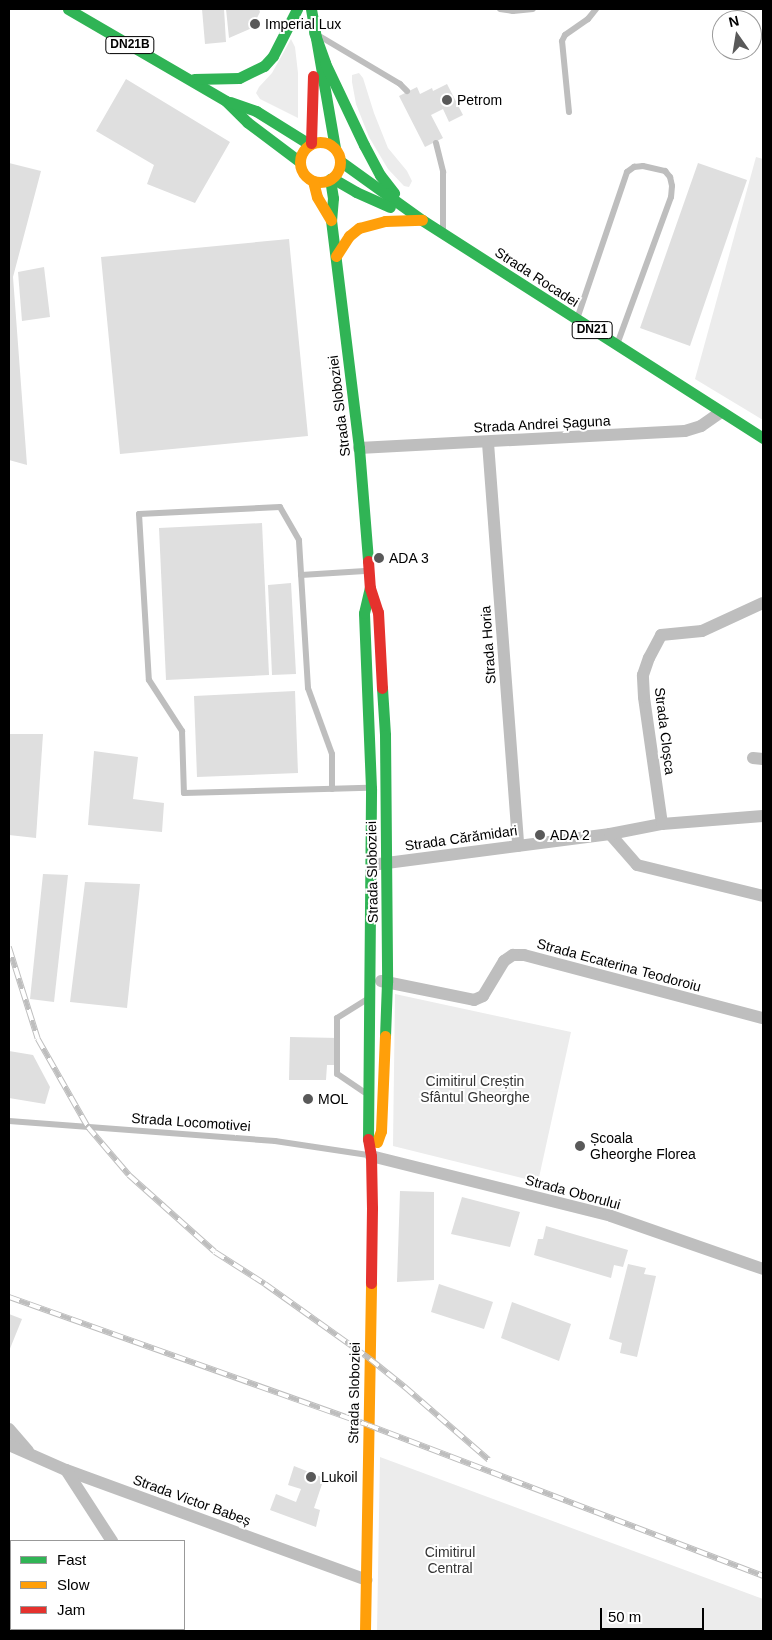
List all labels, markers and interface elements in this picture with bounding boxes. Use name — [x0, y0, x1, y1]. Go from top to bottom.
north arrow — [712, 10, 762, 60]
text: N — [727, 12, 741, 30]
place label: Imperial Lux — [265, 16, 341, 32]
marker: Imperial Lux — [249, 18, 261, 30]
road number: DN21B — [105, 36, 155, 54]
place label: Petrom — [457, 92, 502, 108]
marker: Petrom — [441, 94, 453, 106]
street label: Strada Rocadei — [492, 244, 582, 310]
road number: DN21 — [571, 320, 613, 340]
street label: Strada Sloboziei — [324, 354, 354, 458]
street label: Strada Andrei Șaguna — [473, 412, 611, 436]
place label: ADA 3 — [389, 550, 429, 566]
marker: ADA 3 — [373, 552, 385, 564]
street label: Strada Horia — [477, 605, 499, 685]
street label: Strada Cloșca — [651, 686, 679, 776]
street label: Strada Sloboziei — [363, 821, 381, 923]
street label: Strada Cărămidari — [404, 822, 518, 854]
place label: ADA 2 — [550, 827, 590, 843]
marker: ADA 2 — [534, 829, 546, 841]
street label: Strada Ecaterina Teodoroiu — [535, 935, 703, 995]
park label: Cimitirul Creștin Sfântul Gheorghe — [420, 1073, 530, 1106]
place label: MOL — [318, 1091, 348, 1107]
marker: MOL — [302, 1093, 314, 1105]
street label: Strada Locomotivei — [131, 1109, 251, 1135]
place label: Școala Gheorghe Florea — [590, 1130, 696, 1162]
marker: Școala Gheorghe Florea — [574, 1140, 586, 1152]
street label: Strada Oborului — [523, 1171, 623, 1213]
street label: Strada Sloboziei — [345, 1342, 363, 1444]
place label: Lukoil — [321, 1469, 358, 1485]
street label: Strada Victor Babeș — [131, 1471, 253, 1529]
marker: Lukoil — [305, 1471, 317, 1483]
legend — [10, 1540, 185, 1630]
park label: Cimitirul Central — [425, 1544, 475, 1576]
text: Fast — [57, 1551, 86, 1568]
text: Slow — [57, 1576, 90, 1593]
scale bar — [602, 1598, 706, 1630]
text: Jam — [57, 1601, 85, 1618]
text: 50 m — [608, 1608, 641, 1625]

